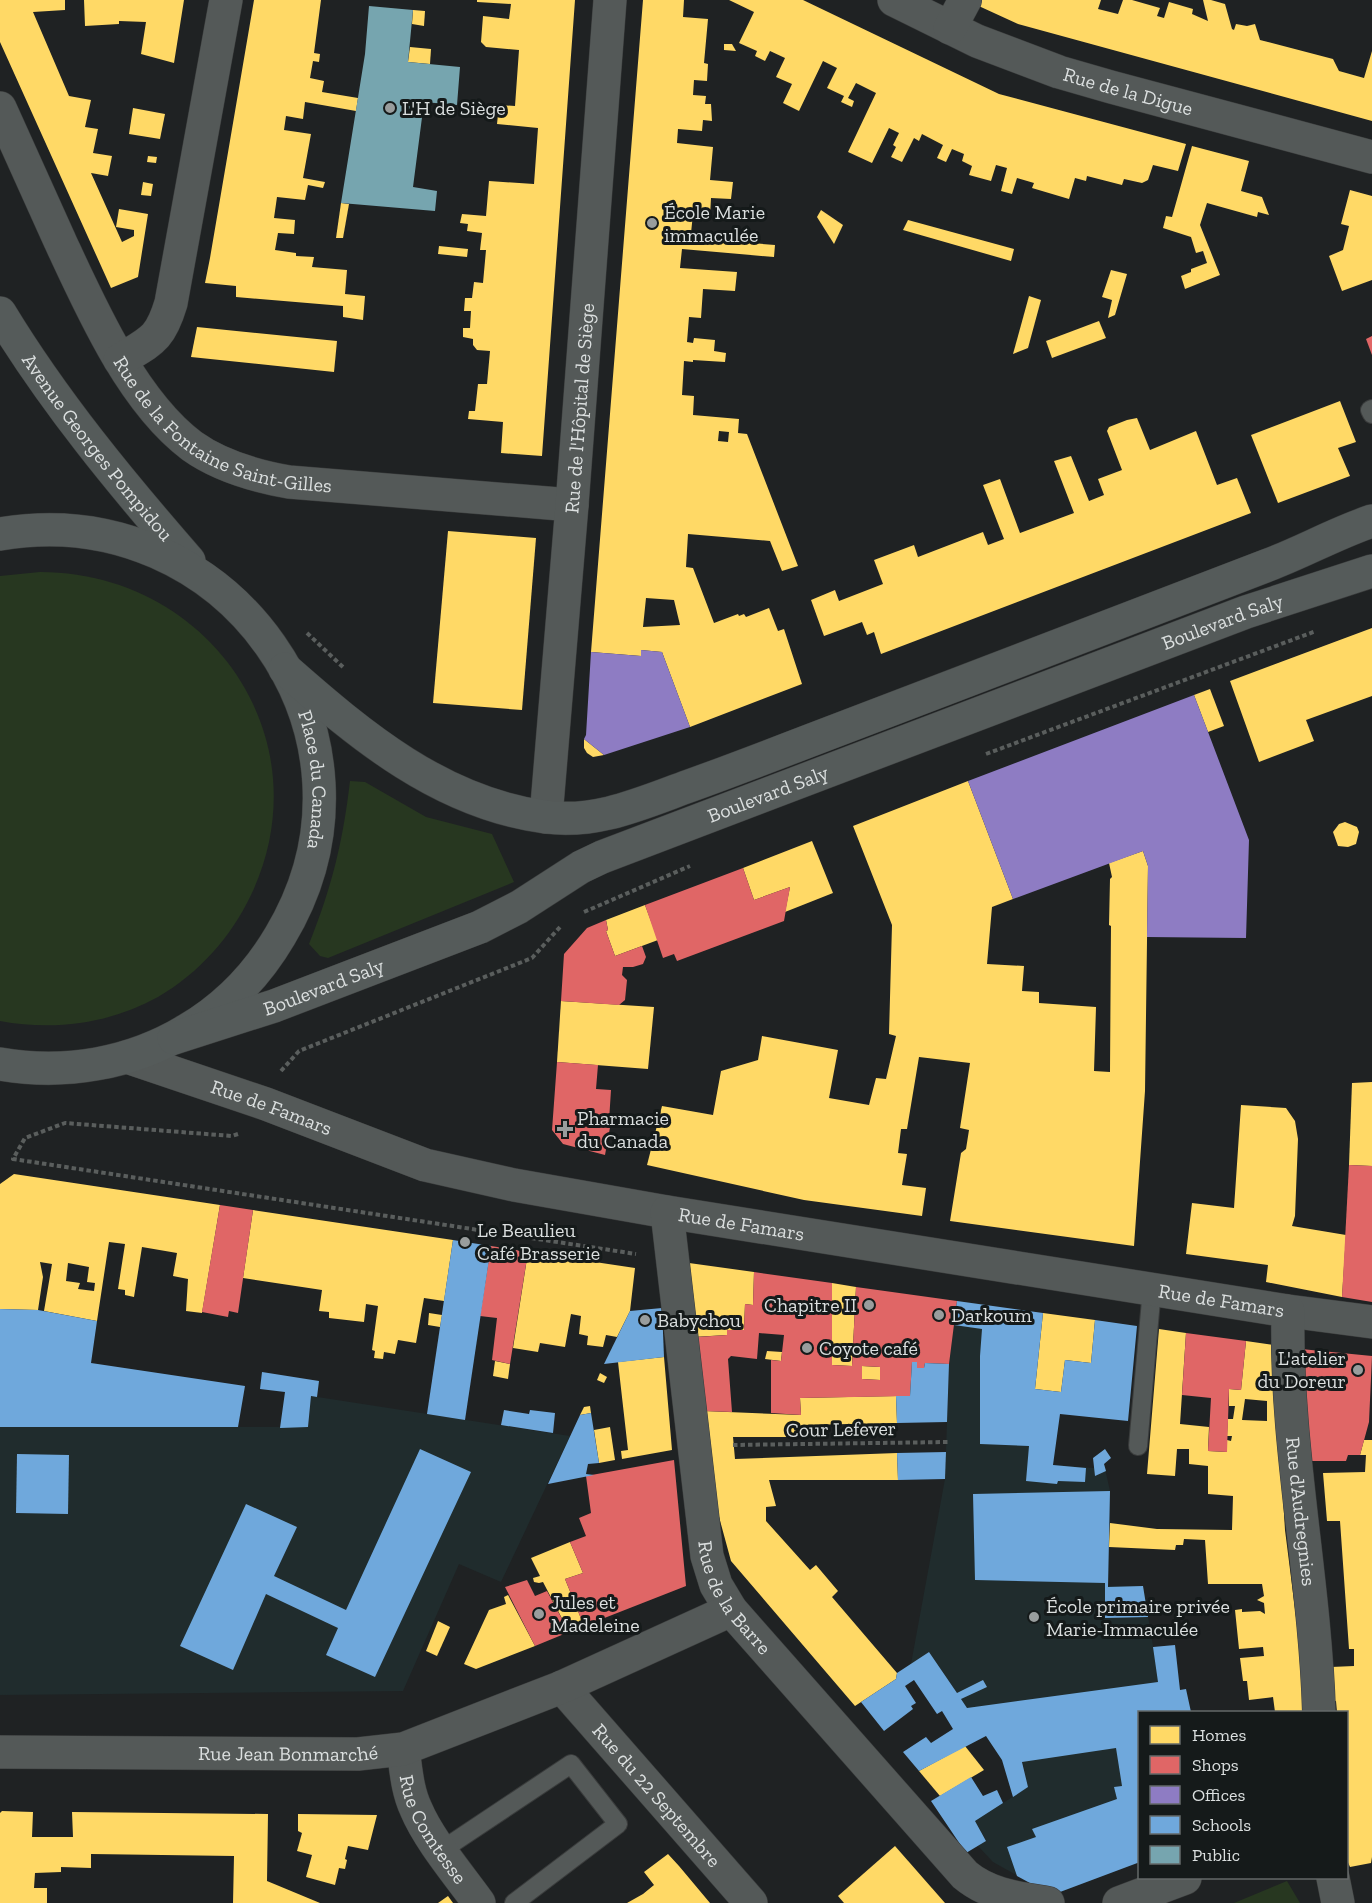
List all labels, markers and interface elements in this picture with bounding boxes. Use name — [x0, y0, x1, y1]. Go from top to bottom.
street label: Rue de la Digue — [1061, 62, 1196, 120]
place label: L'H de Siège — [402, 96, 506, 120]
marker: L'H de Siège — [383, 101, 397, 115]
place label: École Marie immaculée — [664, 200, 765, 247]
marker: École Marie immaculée — [645, 216, 659, 230]
street label: Rue de l'Hôpital de Siège — [559, 302, 599, 515]
street label: Avenue Georges Pompidou — [17, 349, 178, 546]
street label: Rue de la Fontaine Saint-Gilles — [108, 352, 333, 497]
street label: Boulevard Saly — [1158, 589, 1287, 655]
street label: Place du Canada — [293, 707, 331, 852]
street label: Boulevard Saly — [704, 760, 832, 828]
street label: Boulevard Saly — [260, 953, 388, 1021]
street label: Rue de Famars — [208, 1074, 336, 1140]
place label: Pharmacie du Canada — [577, 1106, 669, 1153]
marker: Pharmacie du Canada — [558, 1122, 572, 1136]
street label: Rue de Famars — [677, 1202, 806, 1246]
place label: Le Beaulieu Café Brasserie — [477, 1218, 600, 1265]
marker: Le Beaulieu Café Brasserie — [458, 1235, 472, 1249]
street label: Rue de Famars — [1157, 1279, 1286, 1322]
place label: Chapitre II — [764, 1293, 857, 1317]
marker: Chapitre II — [862, 1298, 876, 1312]
place label: Darkoum — [951, 1303, 1032, 1327]
place label: Babychou — [657, 1308, 741, 1332]
marker: Darkoum — [932, 1308, 946, 1322]
marker: Babychou — [638, 1313, 652, 1327]
place label: Coyote café — [819, 1336, 918, 1360]
marker: Coyote café — [800, 1341, 814, 1355]
place label: L'atelier du Doreur — [1257, 1346, 1346, 1393]
marker: L'atelier du Doreur — [1351, 1363, 1365, 1377]
street label: Cour Lefever — [786, 1416, 896, 1442]
street label: Rue d'Audregnies — [1281, 1436, 1321, 1587]
street label: Rue de la Barre — [693, 1539, 777, 1659]
place label: Jules et Madeleine — [551, 1590, 640, 1637]
place label: École primaire privée Marie-Immaculée — [1046, 1594, 1230, 1641]
marker: Jules et Madeleine — [532, 1607, 546, 1621]
marker: École primaire privée Marie-Immaculée — [1027, 1610, 1041, 1624]
legend — [1138, 1711, 1348, 1879]
street label: Rue du 22 Septembre — [587, 1719, 726, 1872]
text: Homes — [1192, 1724, 1246, 1746]
street label: Rue Jean Bonmarché — [198, 1740, 379, 1766]
text: Shops — [1192, 1754, 1239, 1776]
street label: Rue Comtesse — [395, 1773, 472, 1888]
text: Offices — [1192, 1784, 1245, 1806]
text: Schools — [1192, 1814, 1251, 1836]
text: Public — [1192, 1844, 1240, 1866]

